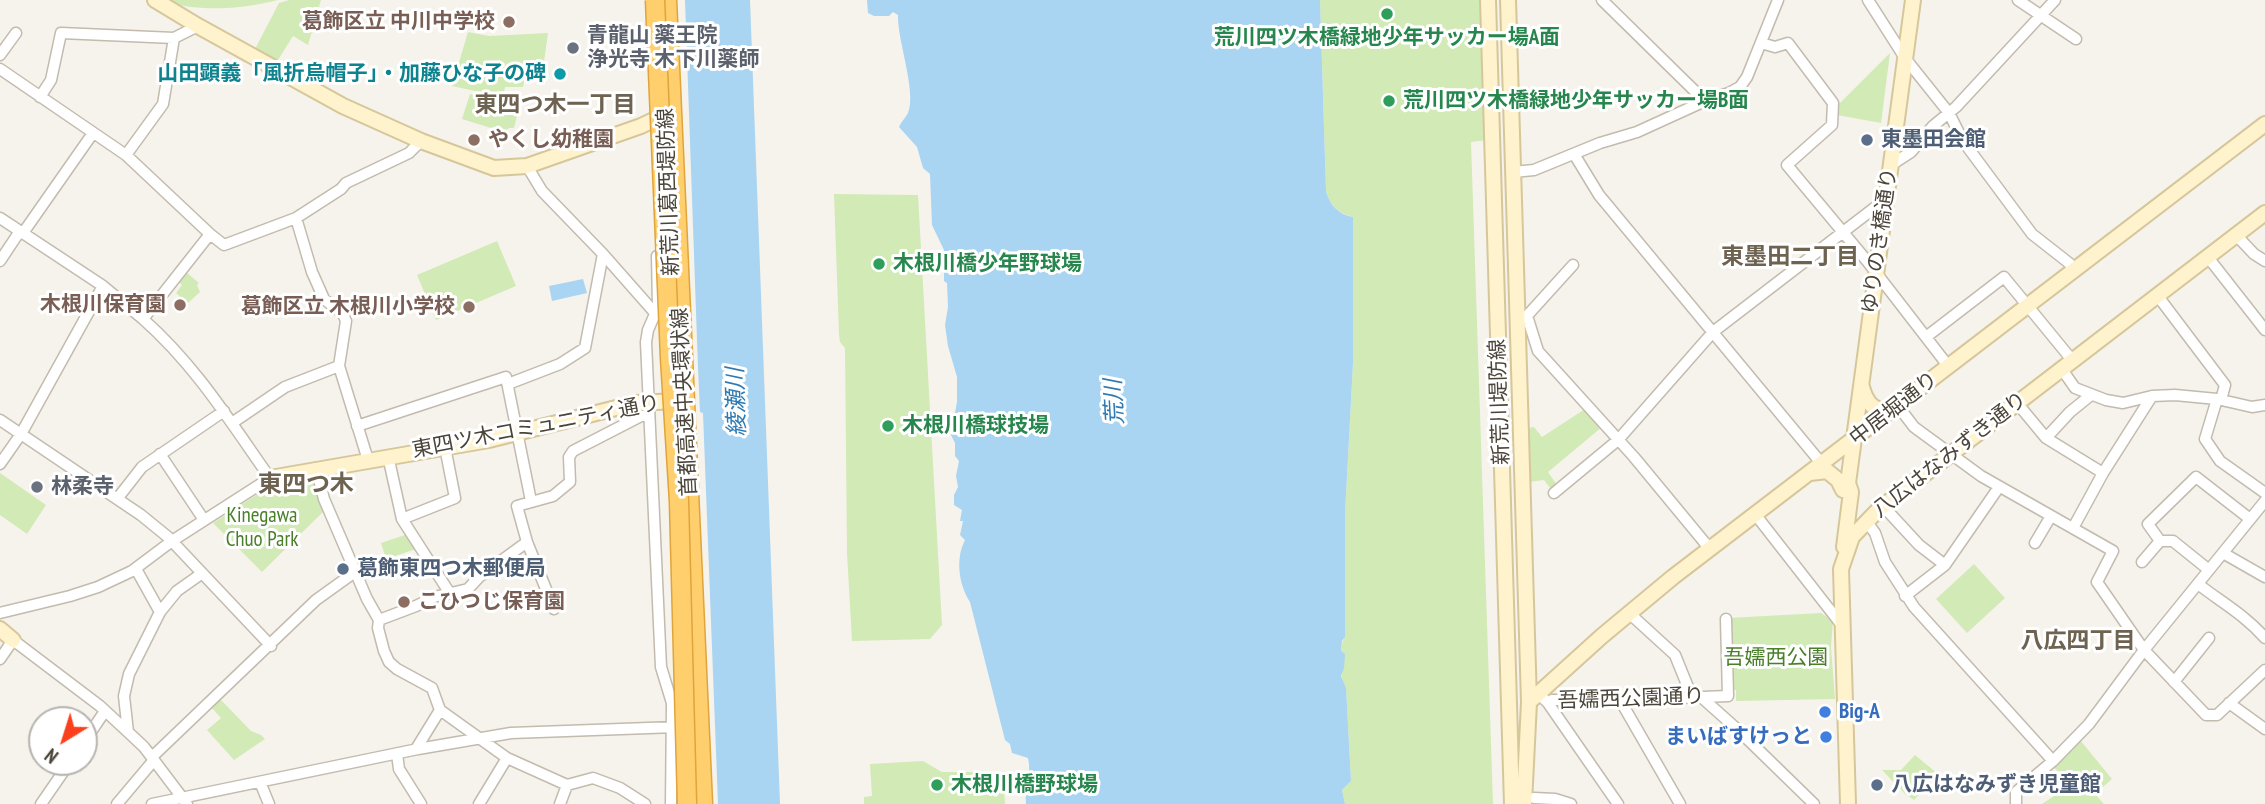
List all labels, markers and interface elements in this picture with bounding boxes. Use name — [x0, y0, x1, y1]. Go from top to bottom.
marker: 荒川四ツ木橋緑地少年サッカー場A面 — [1379, 6, 1395, 22]
place label: 葛飾区立 中川中学校 — [302, 9, 495, 35]
marker: 葛飾区立 中川中学校 — [501, 14, 517, 30]
place label: 青龍山 薬王院 浄光寺 木下川薬師 — [587, 23, 759, 73]
place label: 荒川四ツ木橋緑地少年サッカー場A面 — [1214, 25, 1560, 51]
marker: 青龍山 薬王院 浄光寺 木下川薬師 — [565, 40, 581, 56]
place label: 山田顕義「風折烏帽子」・加藤ひな子の碑 — [158, 61, 546, 87]
marker: 山田顕義「風折烏帽子」・加藤ひな子の碑 — [552, 66, 568, 82]
place label: 荒川四ツ木橋緑地少年サッカー場B面 — [1403, 88, 1749, 114]
district label: 東四つ木一丁目 — [475, 91, 635, 119]
marker: 荒川四ツ木橋緑地少年サッカー場B面 — [1381, 93, 1397, 109]
street label: 新荒川葛西堤防線 — [653, 108, 685, 276]
place label: やくし幼稚園 — [488, 127, 614, 153]
place label: 東墨田会館 — [1881, 127, 1986, 153]
marker: やくし幼稚園 — [466, 132, 482, 148]
marker: 東墨田会館 — [1859, 132, 1875, 148]
street label: ゆりのき橋通り — [1857, 166, 1903, 316]
district label: 東墨田二丁目 — [1721, 243, 1859, 271]
place label: 木根川橋少年野球場 — [893, 251, 1082, 277]
marker: 木根川橋少年野球場 — [871, 256, 887, 272]
place label: 木根川保育園 — [40, 292, 166, 318]
place label: 葛飾区立 木根川小学校 — [241, 294, 455, 320]
marker: 木根川保育園 — [172, 297, 188, 313]
marker: 葛飾区立 木根川小学校 — [461, 299, 477, 315]
street label: 首都高速中央環状線 — [667, 307, 703, 497]
street label: 新荒川堤防線 — [1485, 339, 1515, 465]
water label: 綾瀬川 — [722, 367, 752, 437]
street label: 中居堀通り — [1845, 367, 1943, 451]
water label: 荒川 — [1100, 378, 1130, 426]
street label: 八広はなみずき通り — [1868, 387, 2032, 523]
street label: 東四ツ木コミュニティ通り — [410, 391, 662, 463]
place label: 木根川橋球技場 — [902, 413, 1049, 439]
marker: 木根川橋球技場 — [880, 418, 896, 434]
district label: 東四つ木 — [258, 471, 354, 499]
place label: 林柔寺 — [51, 474, 114, 500]
marker: 林柔寺 — [29, 479, 45, 495]
park label: Kinegawa Chuo Park — [226, 503, 298, 553]
place label: 葛飾東四つ木郵便局 — [357, 556, 546, 582]
marker: 葛飾東四つ木郵便局 — [335, 561, 351, 577]
place label: こひつじ保育園 — [418, 589, 565, 615]
marker: こひつじ保育園 — [396, 594, 412, 610]
district label: 八広四丁目 — [2021, 627, 2135, 655]
park label: 吾嬬西公園 — [1724, 645, 1828, 671]
street label: 吾嬬西公園通り — [1557, 684, 1705, 714]
place label: Big-A — [1839, 699, 1880, 725]
marker: Big-A — [1817, 704, 1833, 720]
north arrow — [28, 706, 98, 776]
place label: まいばすけっと — [1665, 724, 1812, 750]
marker: まいばすけっと — [1818, 729, 1834, 745]
text: N — [40, 743, 63, 769]
place label: 木根川橋野球場 — [951, 772, 1098, 798]
place label: 八広はなみずき児童館 — [1891, 772, 2101, 798]
marker: 木根川橋野球場 — [929, 777, 945, 793]
marker: 八広はなみずき児童館 — [1869, 777, 1885, 793]

